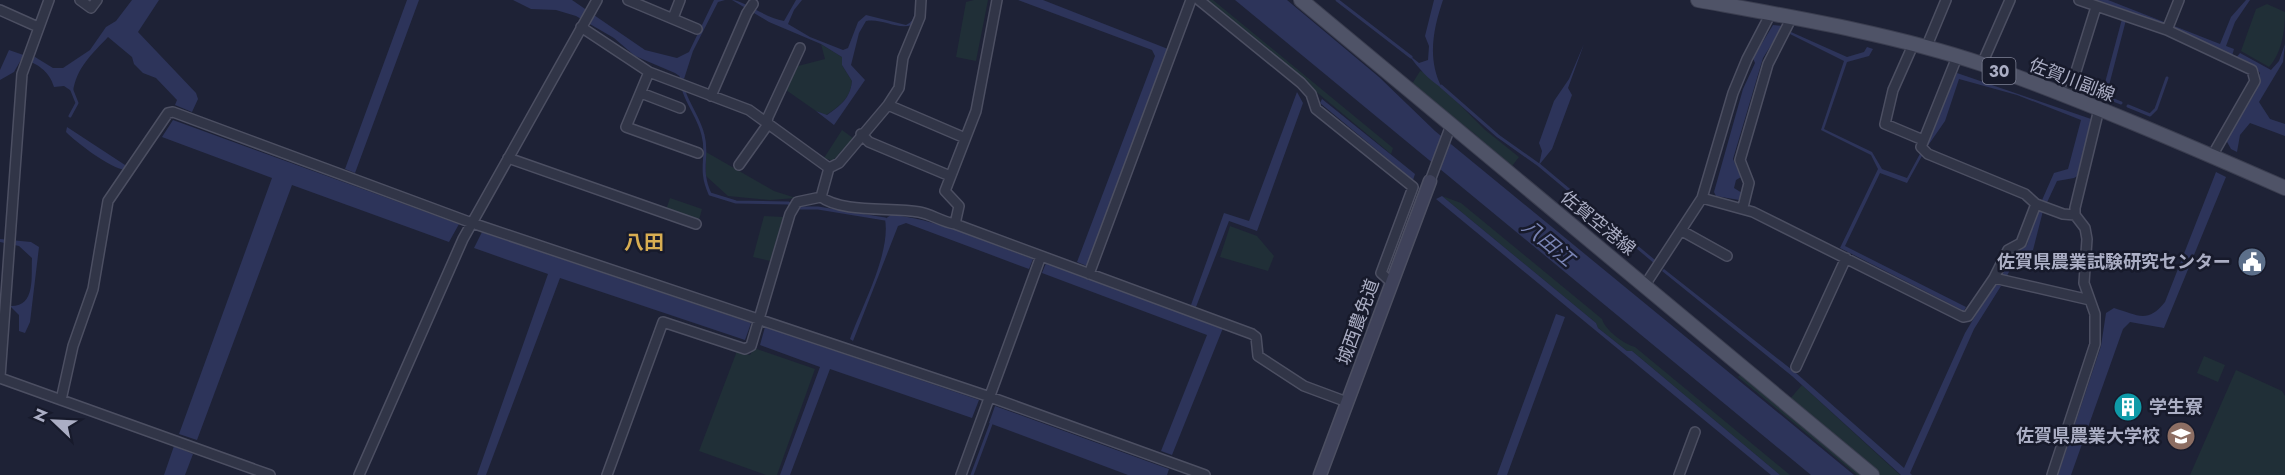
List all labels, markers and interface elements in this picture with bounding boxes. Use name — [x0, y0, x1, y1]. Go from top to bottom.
street label: 佐賀川副線 — [2025, 52, 2119, 108]
road number: 30 — [1982, 58, 2016, 84]
street label: 佐賀空港線 — [1555, 185, 1641, 261]
water label: 八田江 — [1516, 213, 1582, 275]
district label: 八田 — [624, 228, 664, 257]
public building icon: 佐賀県農業試験研究センター — [2236, 246, 2268, 278]
place label: 佐賀県農業試験研究センター — [1997, 249, 2231, 275]
street label: 城西農免道 — [1330, 275, 1386, 369]
north arrow — [24, 391, 84, 451]
building icon: 学生寮 — [2112, 391, 2144, 423]
place label: 学生寮 — [2149, 394, 2203, 420]
text: N — [28, 405, 54, 426]
school or university icon: 佐賀県農業大学校 — [2165, 420, 2197, 452]
place label: 佐賀県農業大学校 — [2016, 423, 2160, 449]

